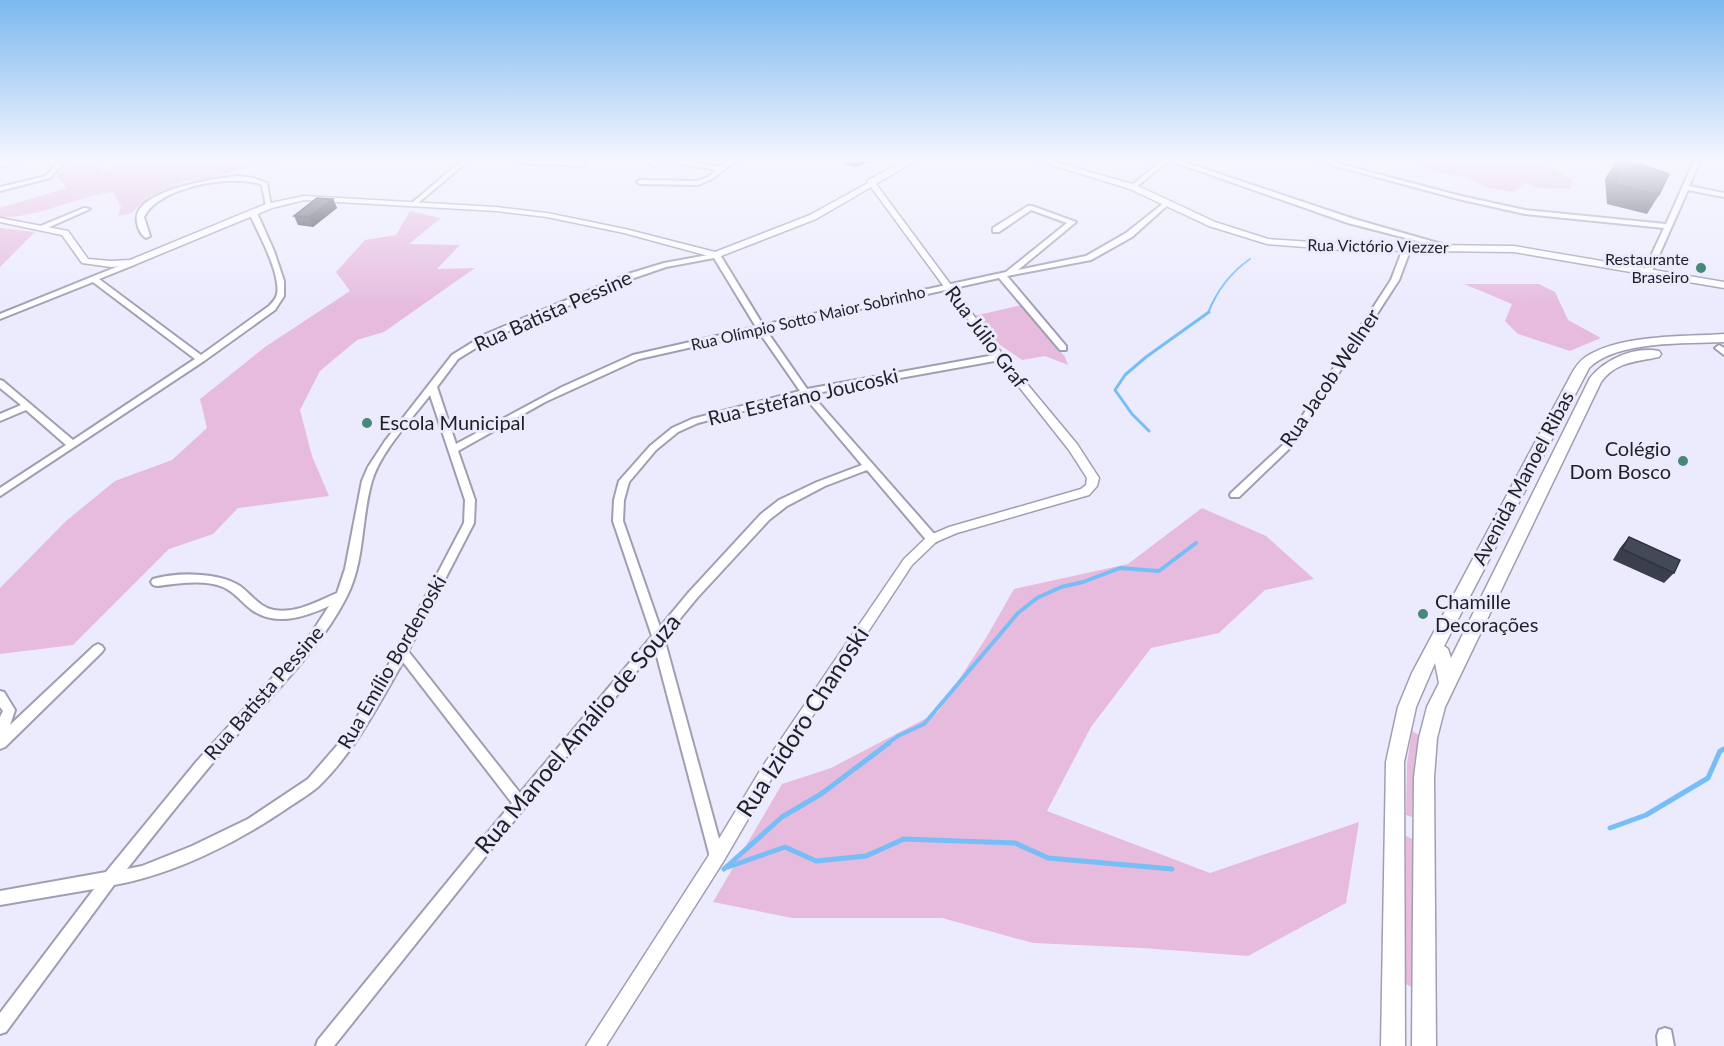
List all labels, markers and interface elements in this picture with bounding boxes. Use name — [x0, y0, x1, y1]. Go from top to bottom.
street label: Rua Victório Viezzer — [1307, 235, 1449, 256]
place label: Restaurante Braseiro — [1605, 249, 1689, 286]
marker: Restaurante Braseiro — [1694, 261, 1708, 275]
street label: Rua Batista Pessine — [470, 265, 635, 356]
street label: Rua Olímpio Sotto Maior Sobrinho — [689, 281, 927, 354]
street label: Rua Júlio Graf — [941, 281, 1033, 392]
street label: Rua Jacob Wellner — [1274, 303, 1385, 451]
street label: Rua Estefano Joucoski — [705, 362, 900, 430]
street label: Avenida Manoel Ribas — [1466, 386, 1578, 569]
place label: Escola Municipal — [379, 410, 525, 434]
marker: Escola Municipal — [360, 416, 374, 430]
place label: Colégio Dom Bosco — [1570, 436, 1671, 483]
marker: Colégio Dom Bosco — [1676, 454, 1690, 468]
street label: Rua Emílio Bordenoski — [332, 571, 451, 752]
place label: Chamille Decorações — [1435, 589, 1538, 636]
street label: Rua Manoel Amálio de Souza — [468, 607, 686, 859]
marker: Chamille Decorações — [1416, 607, 1430, 621]
street label: Rua Batista Pessine — [198, 620, 328, 764]
street label: Rua Izidoro Chanoski — [729, 621, 874, 822]

